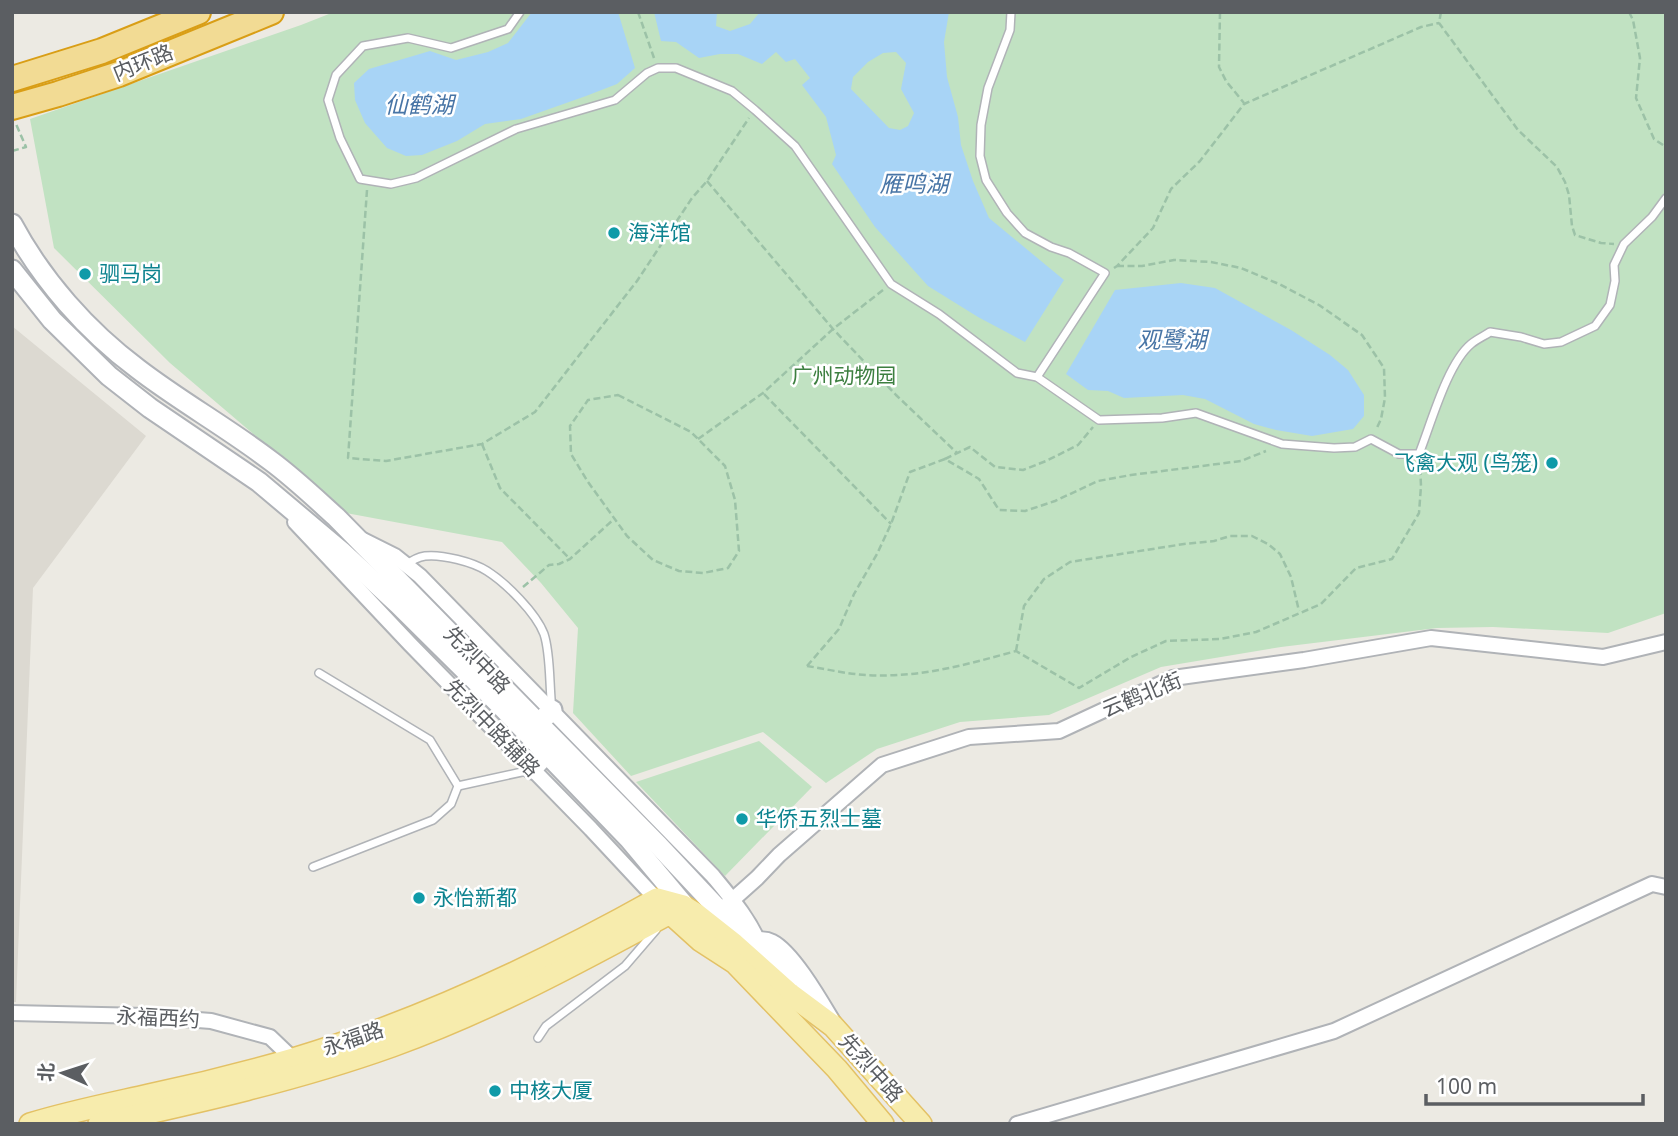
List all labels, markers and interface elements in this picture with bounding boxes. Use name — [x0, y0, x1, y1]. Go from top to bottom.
street label: 内环路 — [108, 37, 177, 87]
water label: 仙鹤湖 — [385, 88, 457, 120]
water label: 雁鸣湖 — [880, 167, 952, 199]
place label: 海洋馆 — [628, 218, 691, 246]
marker: 海洋馆 — [606, 225, 622, 241]
place label: 驷马岗 — [99, 259, 162, 287]
marker: 驷马岗 — [77, 266, 93, 282]
water label: 观鹭湖 — [1138, 323, 1210, 355]
park label: 广州动物园 — [792, 361, 897, 389]
place label: 飞禽大观 (鸟笼) — [1394, 448, 1538, 476]
marker: 飞禽大观 (鸟笼) — [1544, 455, 1560, 471]
street label: 先烈中路 — [438, 619, 517, 699]
street label: 云鹤北街 — [1097, 665, 1186, 723]
street label: 先烈中路辅路 — [439, 672, 547, 782]
place label: 华侨五烈士墓 — [756, 804, 882, 832]
marker: 华侨五烈士墓 — [734, 811, 750, 827]
place label: 永怡新都 — [433, 883, 517, 911]
marker: 永怡新都 — [411, 890, 427, 906]
street label: 永福西约 — [115, 1001, 201, 1033]
street label: 永福路 — [318, 1015, 387, 1062]
street label: 先烈中路 — [833, 1027, 910, 1108]
north arrow — [28, 1038, 98, 1108]
text: 北 — [33, 1062, 60, 1082]
scale bar — [1426, 1062, 1643, 1106]
text: 100 m — [1436, 1072, 1497, 1100]
place label: 中核大厦 — [509, 1076, 593, 1104]
marker: 中核大厦 — [487, 1083, 503, 1099]

